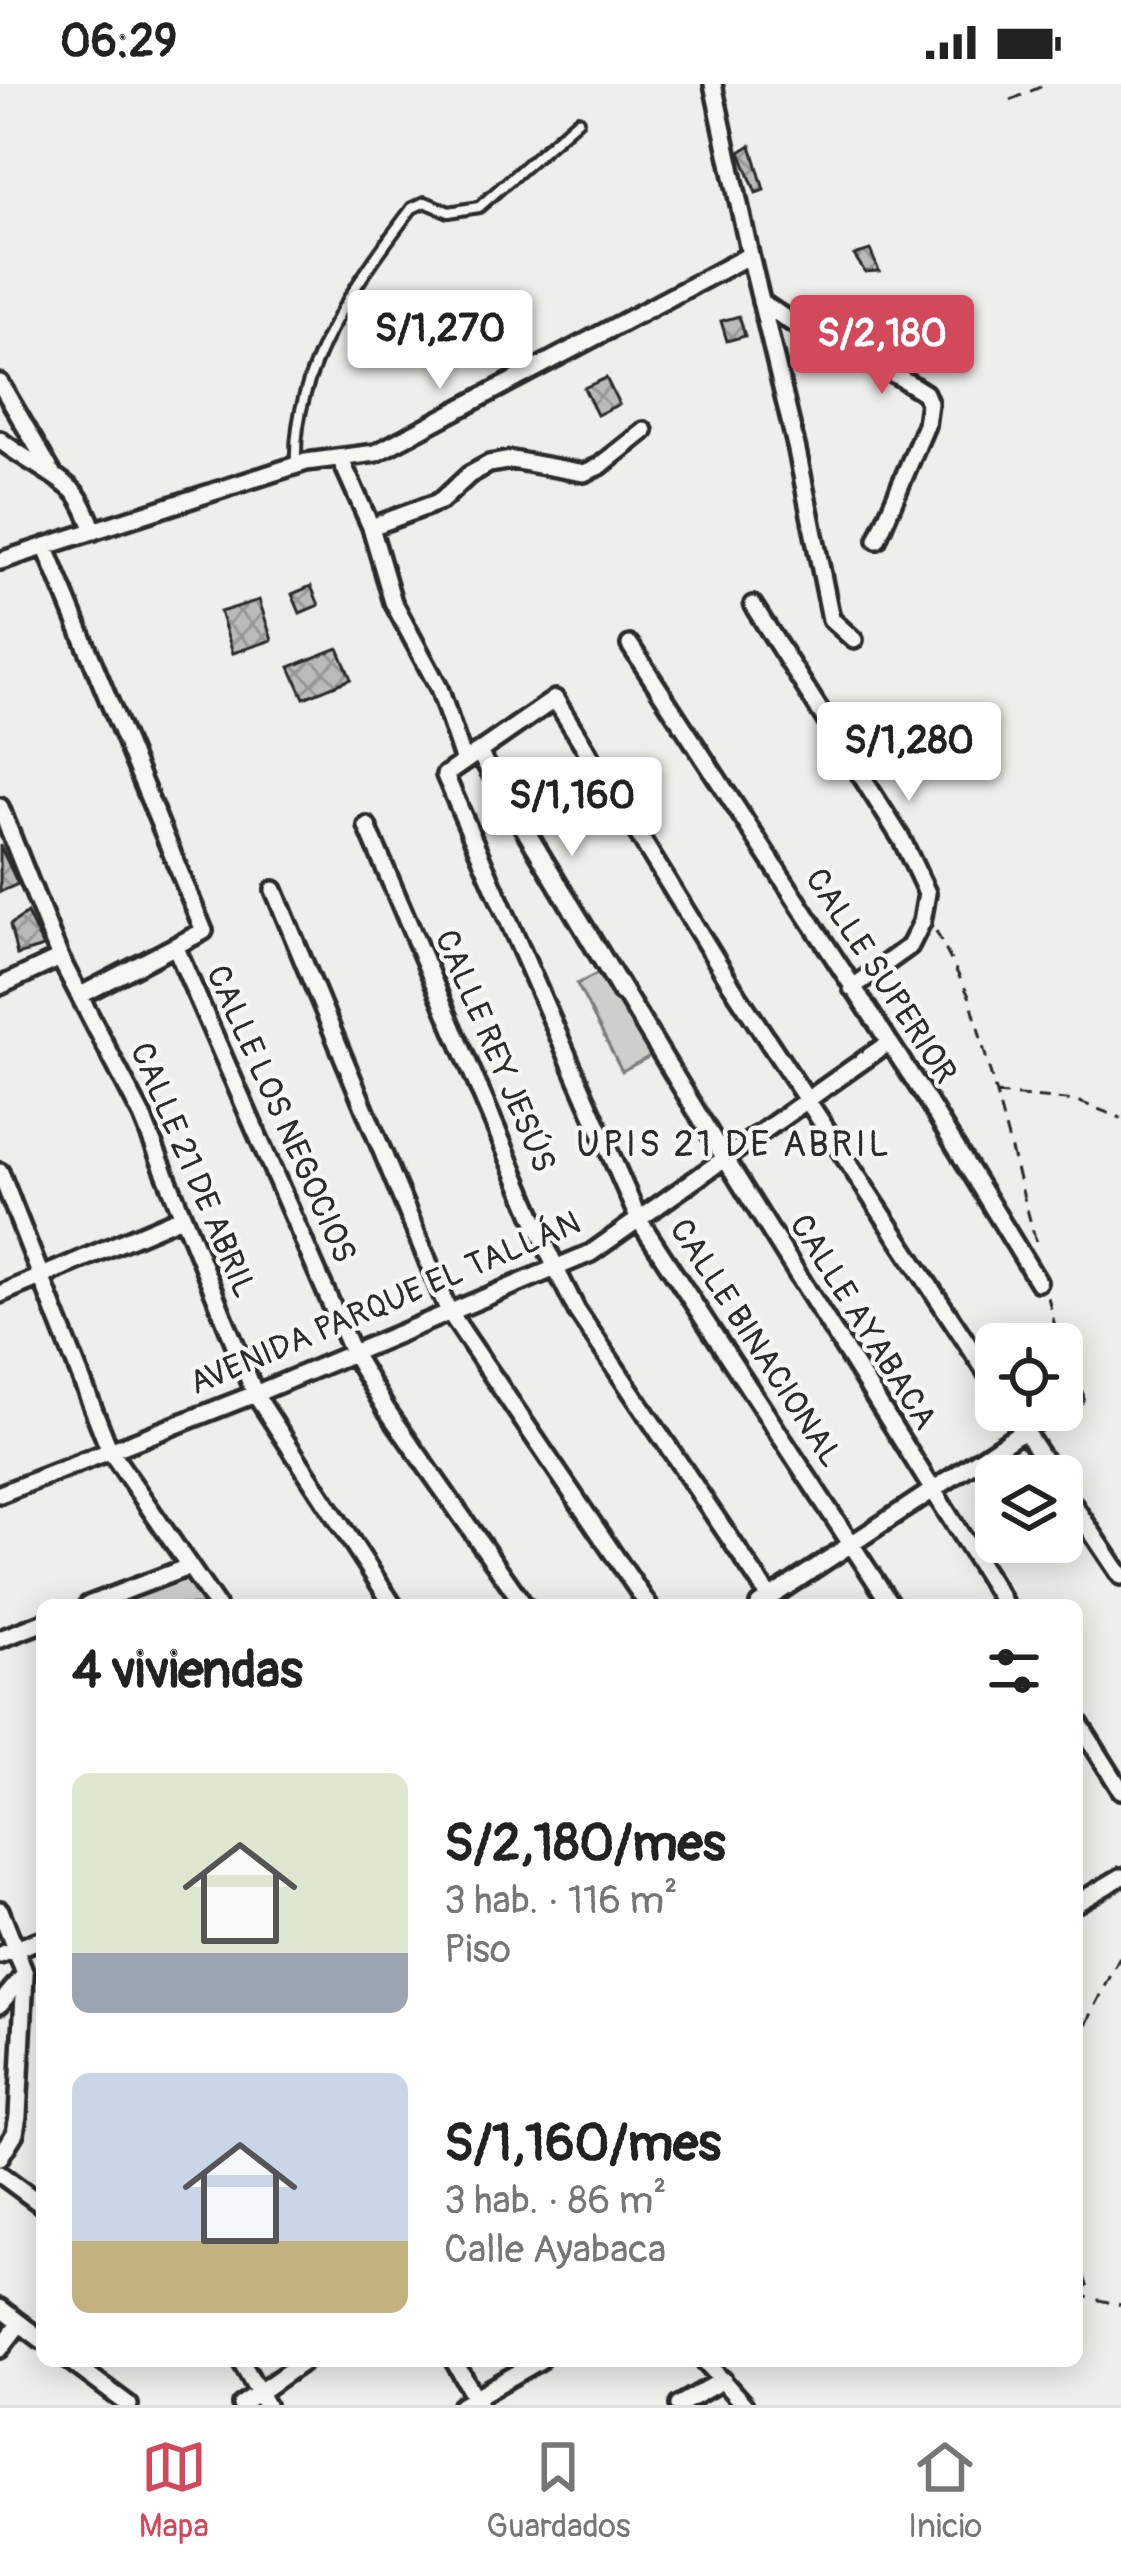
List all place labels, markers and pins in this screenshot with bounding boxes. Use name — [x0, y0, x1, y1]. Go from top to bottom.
pin: S/1,270 — [329, 290, 551, 392]
pin: S/2,180 — [771, 295, 993, 397]
pin: S/1,280 — [798, 702, 1020, 804]
pin: S/1,160 — [461, 757, 683, 859]

